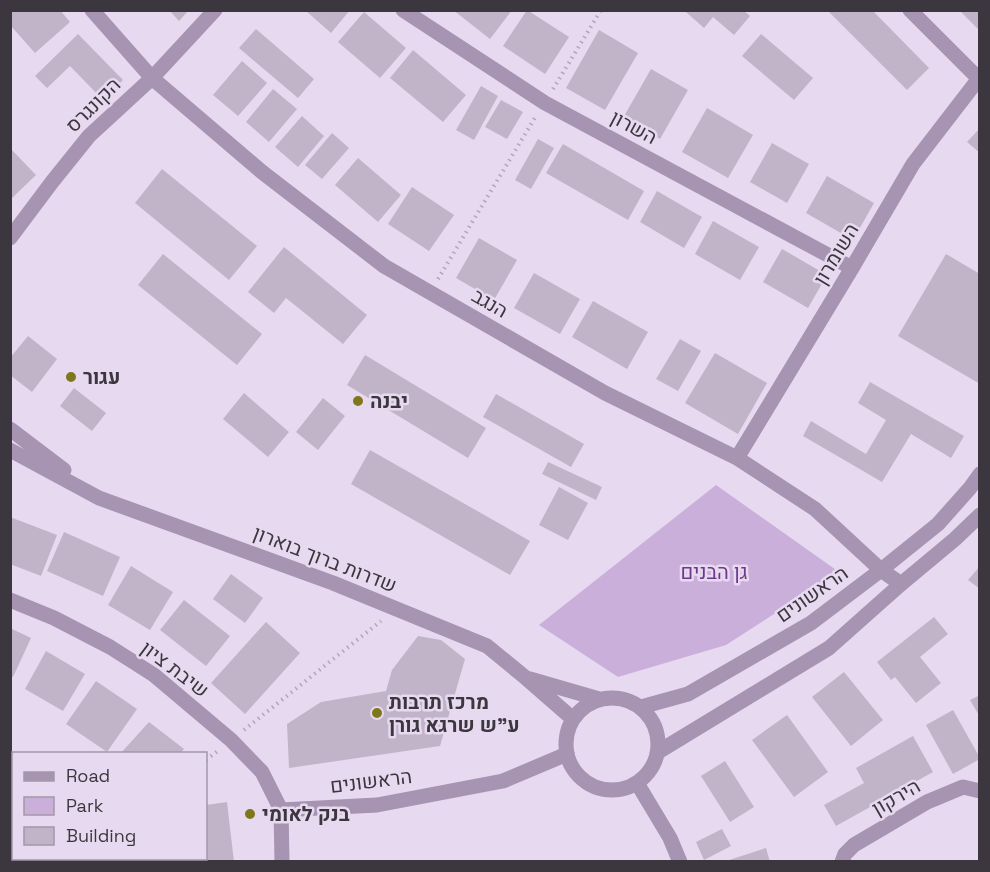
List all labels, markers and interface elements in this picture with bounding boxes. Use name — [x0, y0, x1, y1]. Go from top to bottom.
street label: הקונגרס — [60, 72, 126, 138]
street label: השרון — [606, 104, 662, 150]
street label: השומרון — [807, 218, 865, 290]
street label: הנגב — [467, 282, 513, 324]
place label: עגור — [83, 364, 121, 390]
marker: עגור — [64, 370, 78, 384]
place label: יבנה — [370, 388, 408, 414]
marker: יבנה — [351, 394, 365, 408]
street label: שדרות ברוך בוארון — [250, 520, 400, 598]
park label: גן הבנים — [681, 559, 747, 585]
street label: הראשונים — [771, 560, 853, 628]
street label: שיבת ציון — [136, 635, 214, 703]
place label: מרכז תרבות ע"ש שרגא גורן — [389, 689, 520, 738]
marker: מרכז תרבות ע"ש שרגא גורן — [370, 706, 384, 720]
legend — [12, 752, 207, 860]
street label: הראשונים — [329, 763, 413, 799]
text: Road — [66, 764, 110, 787]
street label: הירקון — [867, 773, 925, 821]
text: Park — [66, 794, 104, 817]
place label: בנק לאומי — [262, 801, 350, 827]
marker: בנק לאומי — [243, 807, 257, 821]
text: Building — [66, 824, 136, 847]

